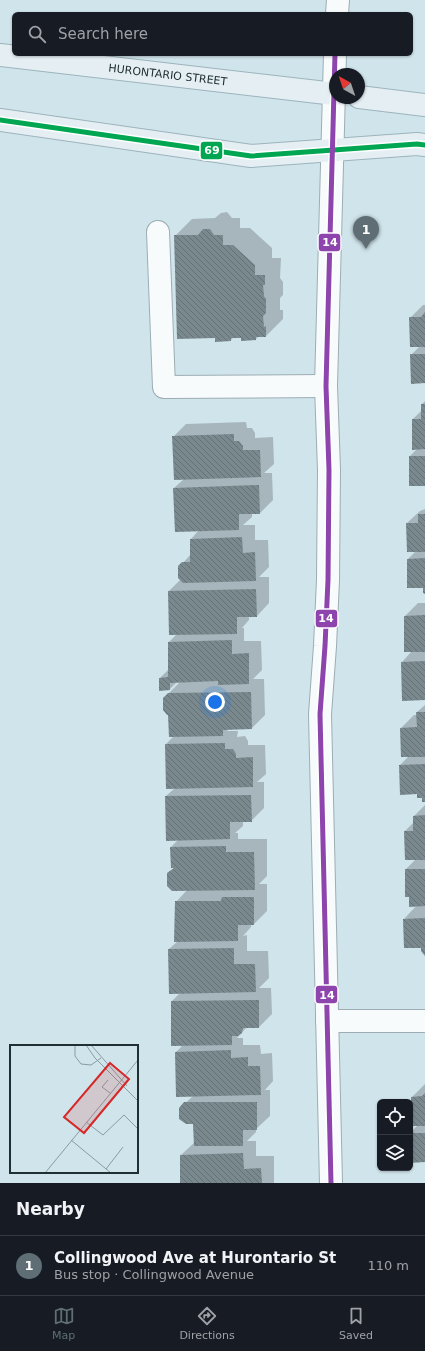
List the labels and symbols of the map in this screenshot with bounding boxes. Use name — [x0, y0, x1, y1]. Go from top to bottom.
street label: HURONTARIO STREET — [108, 62, 228, 88]
north arrow — [329, 68, 365, 104]
line badge: 69 — [200, 141, 223, 160]
text: 69 — [204, 144, 220, 157]
pin: 1 — [353, 216, 379, 249]
line badge: 14 — [318, 233, 341, 252]
text: 14 — [322, 236, 338, 249]
line badge: 14 — [315, 609, 338, 628]
text: 14 — [318, 612, 334, 625]
your location — [205, 692, 225, 712]
line badge: 14 — [315, 985, 338, 1004]
text: 14 — [319, 989, 335, 1002]
inset map — [10, 1045, 138, 1173]

